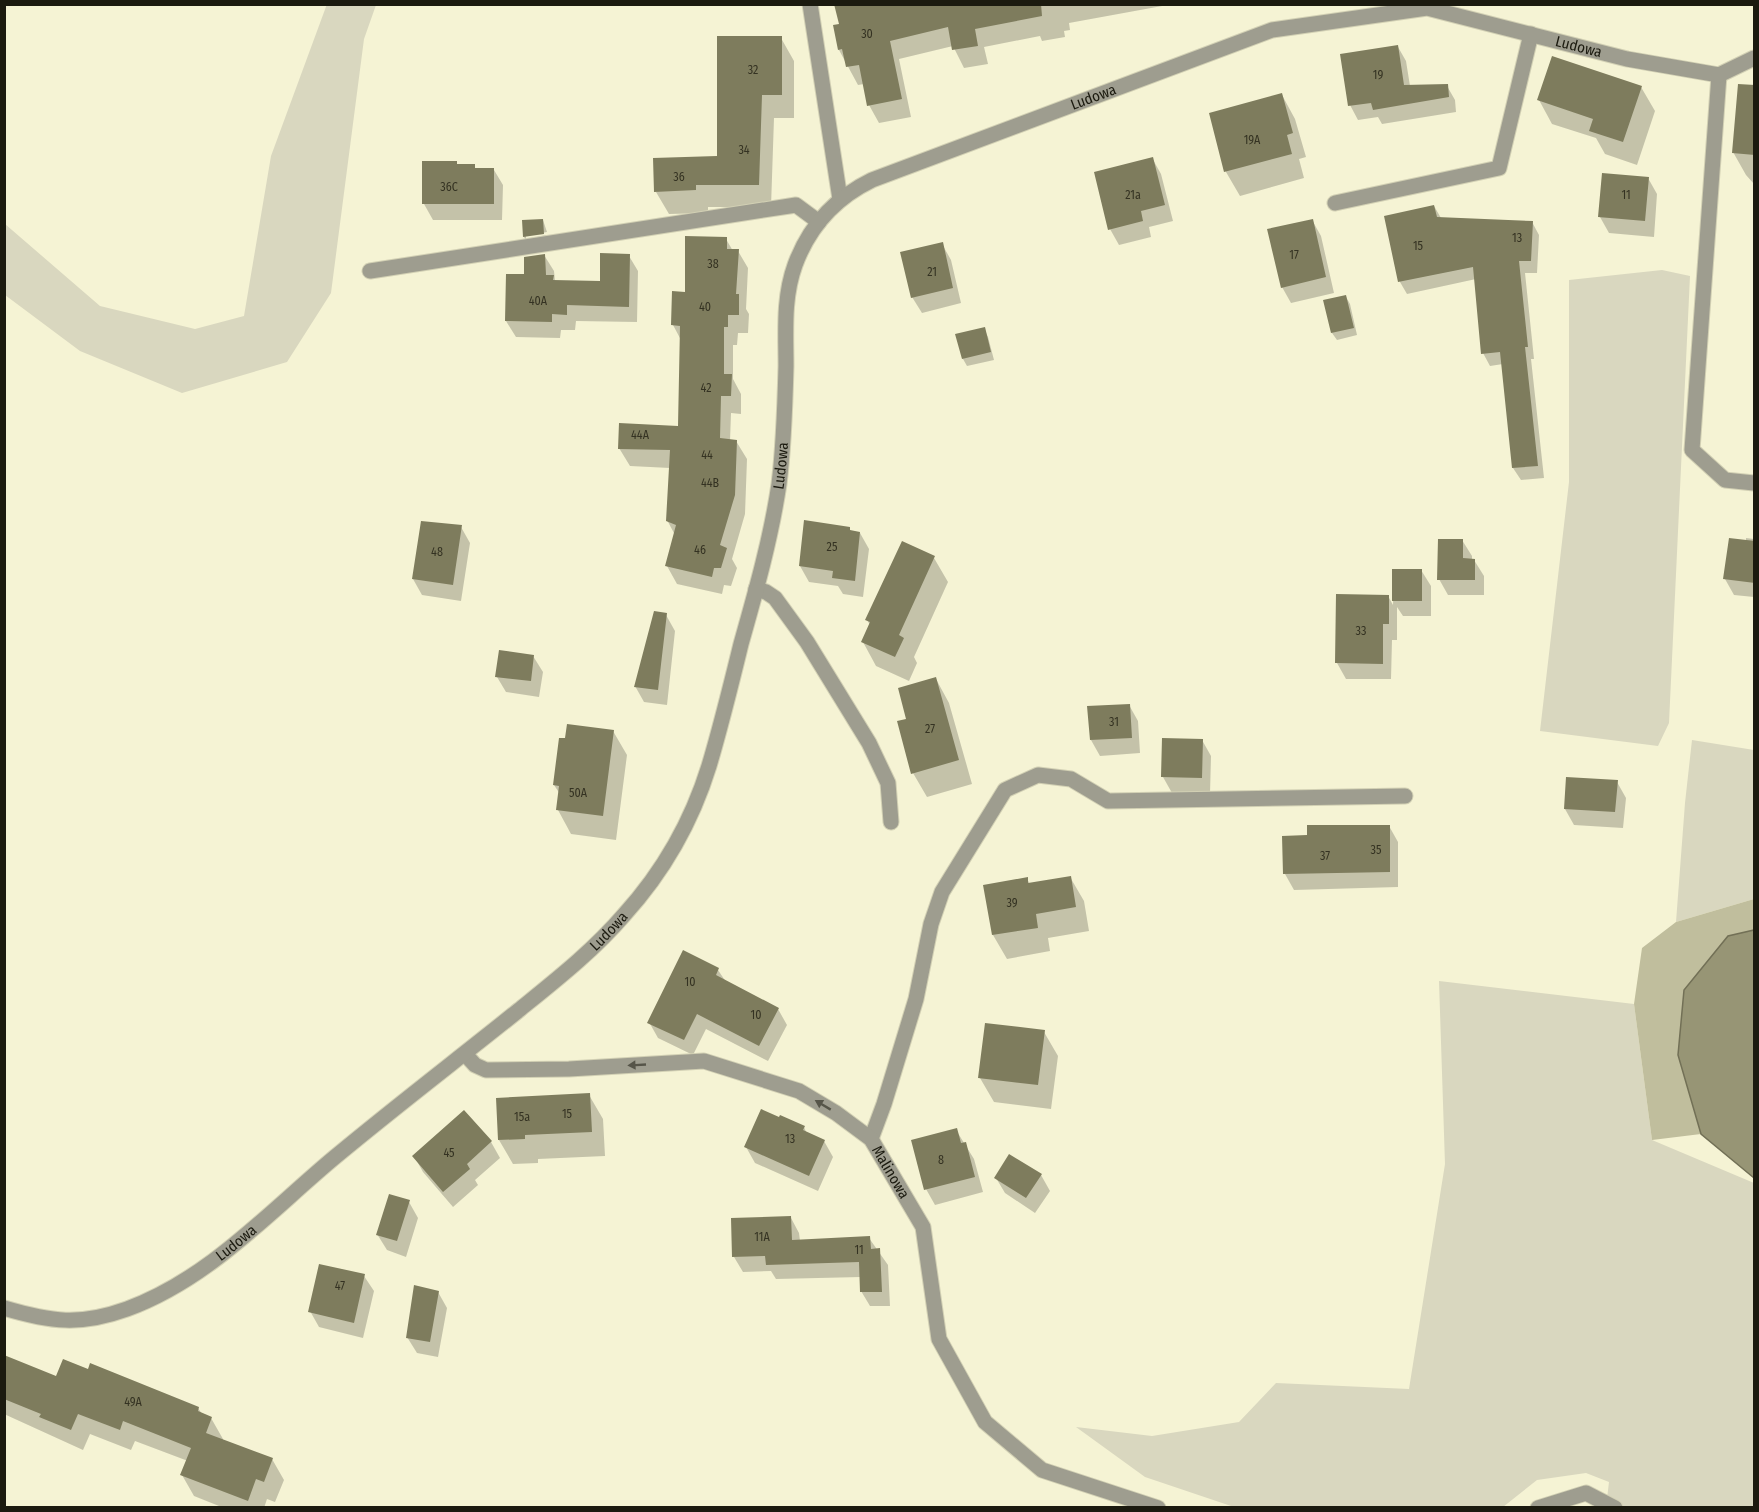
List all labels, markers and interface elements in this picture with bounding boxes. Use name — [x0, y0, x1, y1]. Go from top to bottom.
house number: 30 — [861, 27, 873, 41]
street label: Ludowa — [1554, 32, 1604, 61]
house number: 32 — [748, 63, 758, 77]
house number: 19 — [1373, 68, 1383, 82]
street label: Ludowa — [1068, 80, 1119, 114]
house number: 19A — [1244, 133, 1261, 147]
house number: 34 — [738, 143, 750, 157]
house number: 36 — [673, 170, 685, 184]
house number: 36C — [440, 180, 458, 194]
house number: 21a — [1125, 188, 1141, 202]
house number: 11 — [1621, 188, 1631, 202]
house number: 13 — [1512, 231, 1522, 245]
house number: 15 — [1413, 239, 1424, 253]
house number: 17 — [1289, 248, 1299, 262]
house number: 38 — [707, 257, 719, 271]
house number: 21 — [927, 265, 937, 279]
house number: 40A — [529, 294, 548, 308]
house number: 40 — [699, 300, 711, 314]
house number: 42 — [701, 381, 711, 395]
house number: 44A — [631, 428, 650, 442]
street label: Ludowa — [769, 442, 792, 491]
house number: 44 — [701, 448, 713, 462]
house number: 44B — [701, 476, 720, 490]
house number: 25 — [827, 540, 838, 554]
house number: 46 — [694, 543, 706, 557]
house number: 48 — [431, 545, 443, 559]
house number: 33 — [1356, 624, 1366, 638]
house number: 31 — [1109, 715, 1119, 729]
house number: 27 — [925, 722, 935, 736]
house number: 50A — [569, 786, 588, 800]
house number: 35 — [1371, 843, 1382, 857]
house number: 37 — [1320, 849, 1330, 863]
house number: 39 — [1006, 896, 1018, 910]
street label: Ludowa — [586, 908, 632, 955]
house number: 10 — [685, 975, 695, 989]
house number: 10 — [751, 1008, 761, 1022]
one-way arrow — [627, 1060, 646, 1069]
one-way arrow — [814, 1100, 831, 1110]
house number: 15 — [562, 1107, 573, 1121]
house number: 15a — [514, 1110, 530, 1124]
house number: 13 — [785, 1132, 795, 1146]
street label: Malinowa — [868, 1142, 913, 1202]
house number: 45 — [443, 1146, 455, 1160]
house number: 8 — [938, 1153, 944, 1167]
street label: Ludowa — [212, 1221, 260, 1265]
house number: 11A — [754, 1230, 770, 1244]
house number: 11 — [854, 1243, 864, 1257]
house number: 47 — [335, 1279, 345, 1293]
house number: 49A — [124, 1395, 142, 1409]

